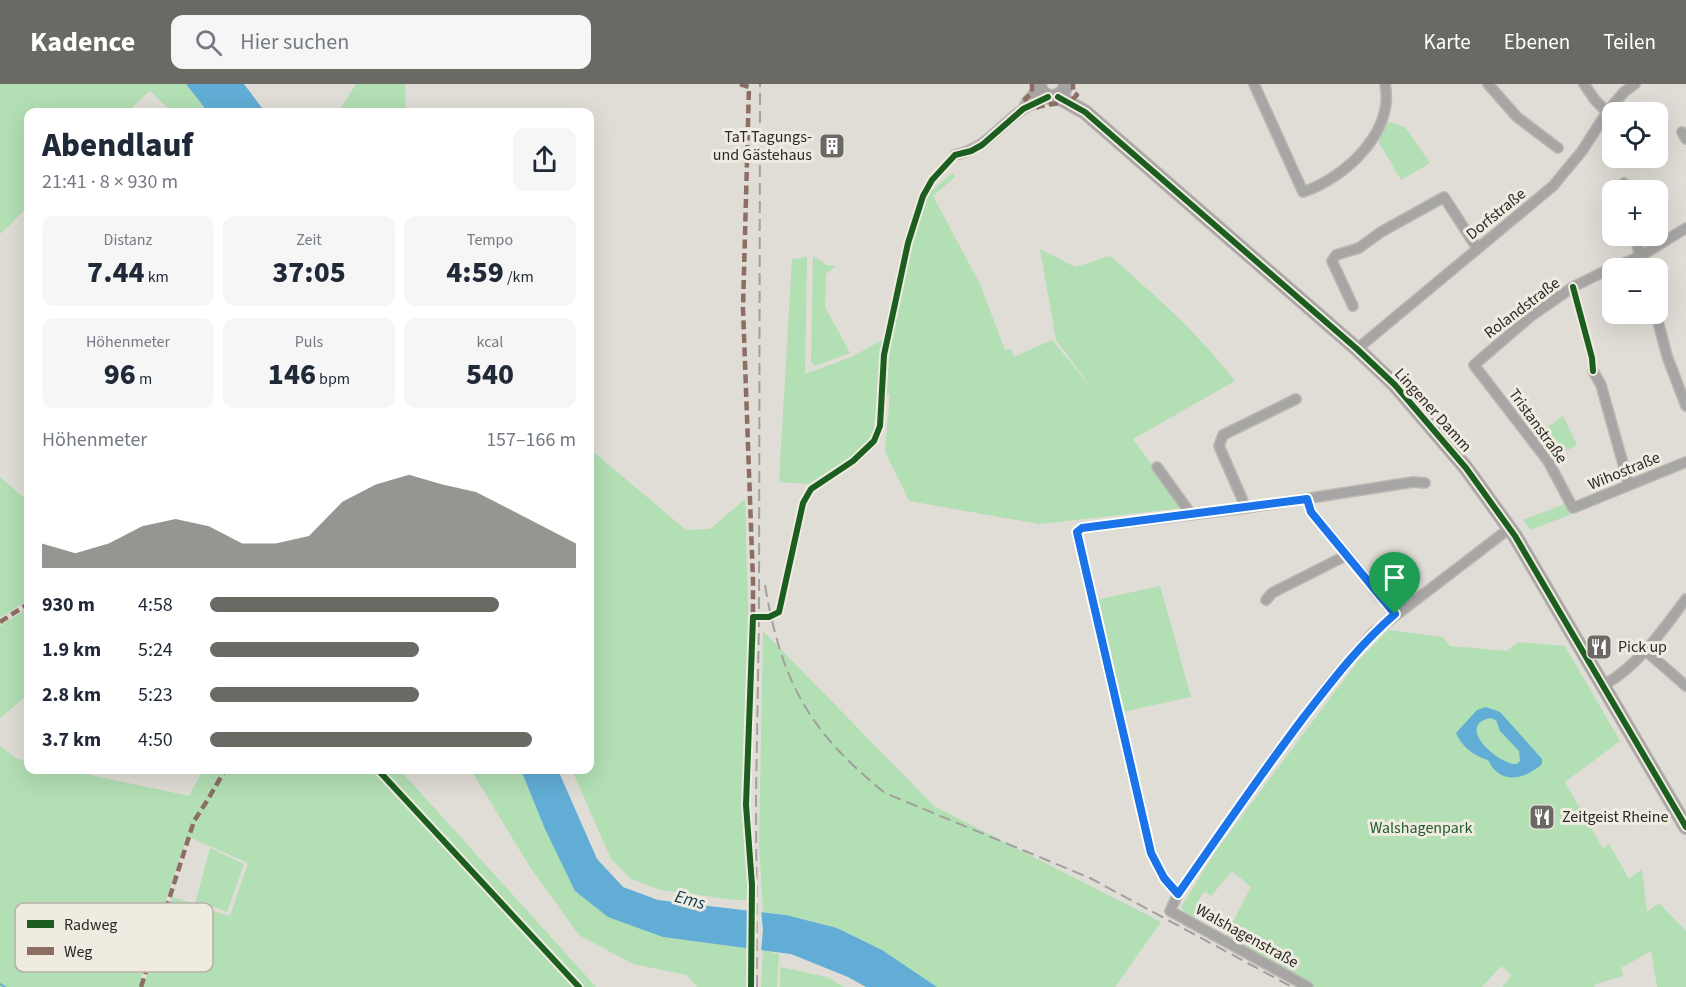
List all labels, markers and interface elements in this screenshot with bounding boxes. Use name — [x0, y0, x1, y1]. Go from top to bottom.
search box — [171, 15, 591, 69]
text: Kadence — [30, 22, 135, 62]
icon: search — [192, 26, 225, 59]
text: Hier suchen — [240, 26, 349, 58]
text: Karte — [1424, 27, 1471, 57]
text: Ebenen — [1504, 27, 1570, 57]
text: Teilen — [1603, 27, 1656, 57]
map controls — [1602, 102, 1668, 324]
button: locate — [1602, 102, 1668, 168]
text: Abendlauf — [42, 122, 193, 169]
place label: TaT Tagungs- und Gästehaus — [713, 126, 812, 166]
button: share — [513, 128, 576, 191]
building icon: TaT Tagungs- und Gästehaus — [817, 131, 847, 161]
text: 21:41 · 8 × 930 m — [42, 168, 178, 196]
button: + — [1602, 180, 1668, 246]
street label: Dorfstraße — [1462, 183, 1531, 245]
text: Distanz — [104, 229, 152, 251]
text: Zeit — [296, 229, 322, 251]
text: Tempo — [467, 229, 513, 251]
text: 7.44 — [87, 251, 144, 294]
text: 37:05 — [272, 251, 346, 294]
text: 4:59 — [446, 251, 504, 294]
button: − — [1602, 258, 1668, 324]
text: km — [144, 266, 169, 288]
text: /km — [504, 266, 534, 288]
street label: Rolandstraße — [1480, 272, 1564, 344]
text: Höhenmeter — [86, 331, 170, 353]
text: Puls — [295, 331, 323, 353]
text: kcal — [477, 331, 503, 353]
text: 96 — [104, 353, 136, 396]
text: 146 — [268, 353, 316, 396]
text: 540 — [466, 353, 514, 396]
street label: Lingener Damm — [1389, 363, 1477, 457]
text: m — [136, 368, 152, 390]
text: bpm — [316, 368, 350, 390]
street label: Tristanstraße — [1503, 384, 1573, 468]
text: Höhenmeter — [42, 426, 147, 454]
text: 157–166 m — [486, 426, 576, 454]
street label: Wihostraße — [1585, 447, 1663, 495]
pin — [1369, 552, 1420, 614]
icon: arrive — [1378, 561, 1411, 594]
text: 930 m — [42, 591, 95, 619]
text: 4:58 — [138, 591, 173, 619]
restaurant icon: Pick up — [1584, 632, 1614, 662]
text: 1.9 km — [42, 636, 101, 664]
text: 5:24 — [138, 636, 173, 664]
place label: Pick up — [1618, 636, 1667, 658]
text: 2.8 km — [42, 681, 101, 709]
text: 5:23 — [138, 681, 173, 709]
text: 3.7 km — [42, 726, 101, 754]
text: 4:50 — [138, 726, 173, 754]
restaurant icon: Zeitgeist Rheine — [1527, 802, 1557, 832]
place label: Zeitgeist Rheine — [1562, 806, 1669, 828]
park label: Walshagenpark — [1370, 817, 1472, 839]
water label: Ems — [672, 884, 708, 916]
street label: Walshagenstraße — [1192, 899, 1303, 973]
legend — [15, 903, 213, 972]
text: Radweg — [64, 914, 117, 936]
text: Weg — [64, 941, 92, 963]

